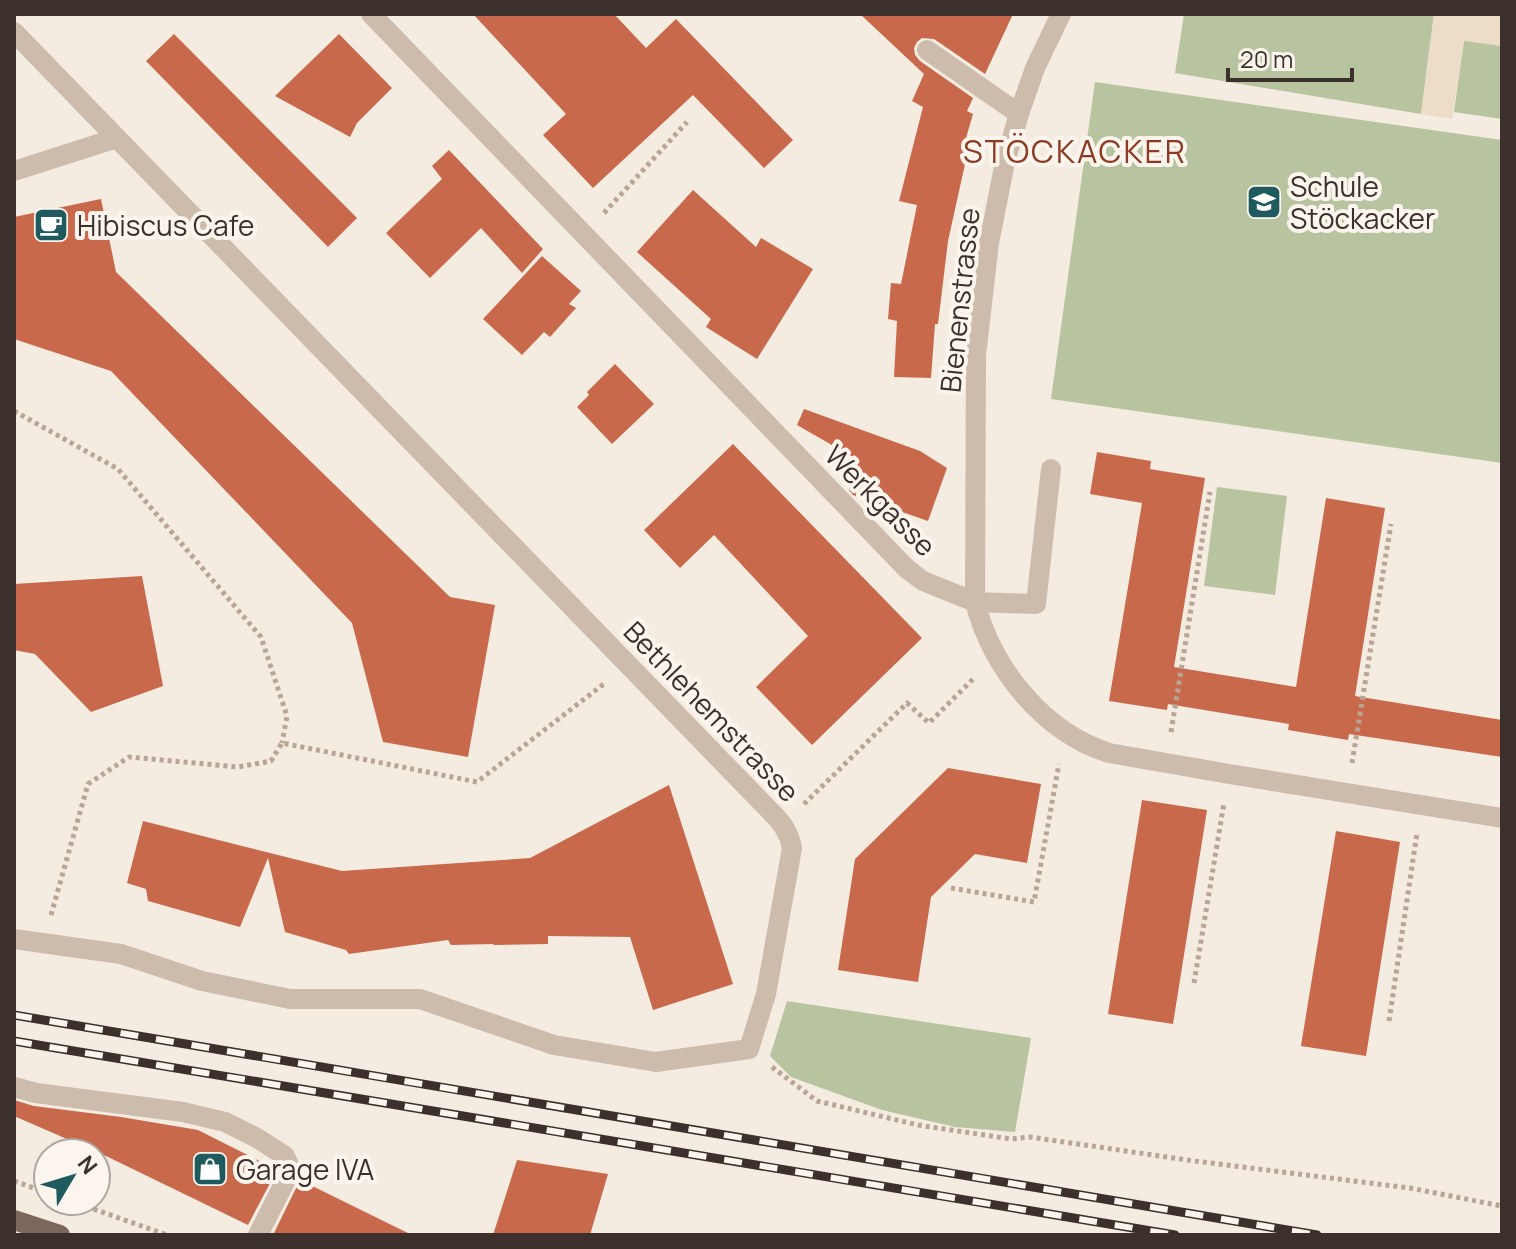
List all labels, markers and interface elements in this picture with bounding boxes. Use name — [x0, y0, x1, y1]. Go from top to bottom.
scale bar — [1228, 32, 1352, 82]
text: 20 m — [1240, 42, 1293, 75]
district label: STÖCKACKER — [963, 129, 1187, 173]
place label: Schule Stöckacker — [1290, 167, 1435, 237]
school or university icon: Schule Stöckacker — [1245, 183, 1283, 221]
cafe icon: Hibiscus Cafe — [32, 206, 70, 244]
place label: Hibiscus Cafe — [77, 206, 254, 244]
street label: Bienenstrasse — [930, 206, 988, 394]
street label: Werkgasse — [817, 436, 945, 564]
street label: Bethlehemstrasse — [616, 612, 808, 810]
north arrow — [32, 1137, 112, 1217]
text: N — [71, 1149, 104, 1180]
shop icon: Garage IVA — [191, 1150, 229, 1188]
place label: Garage IVA — [236, 1150, 374, 1188]

